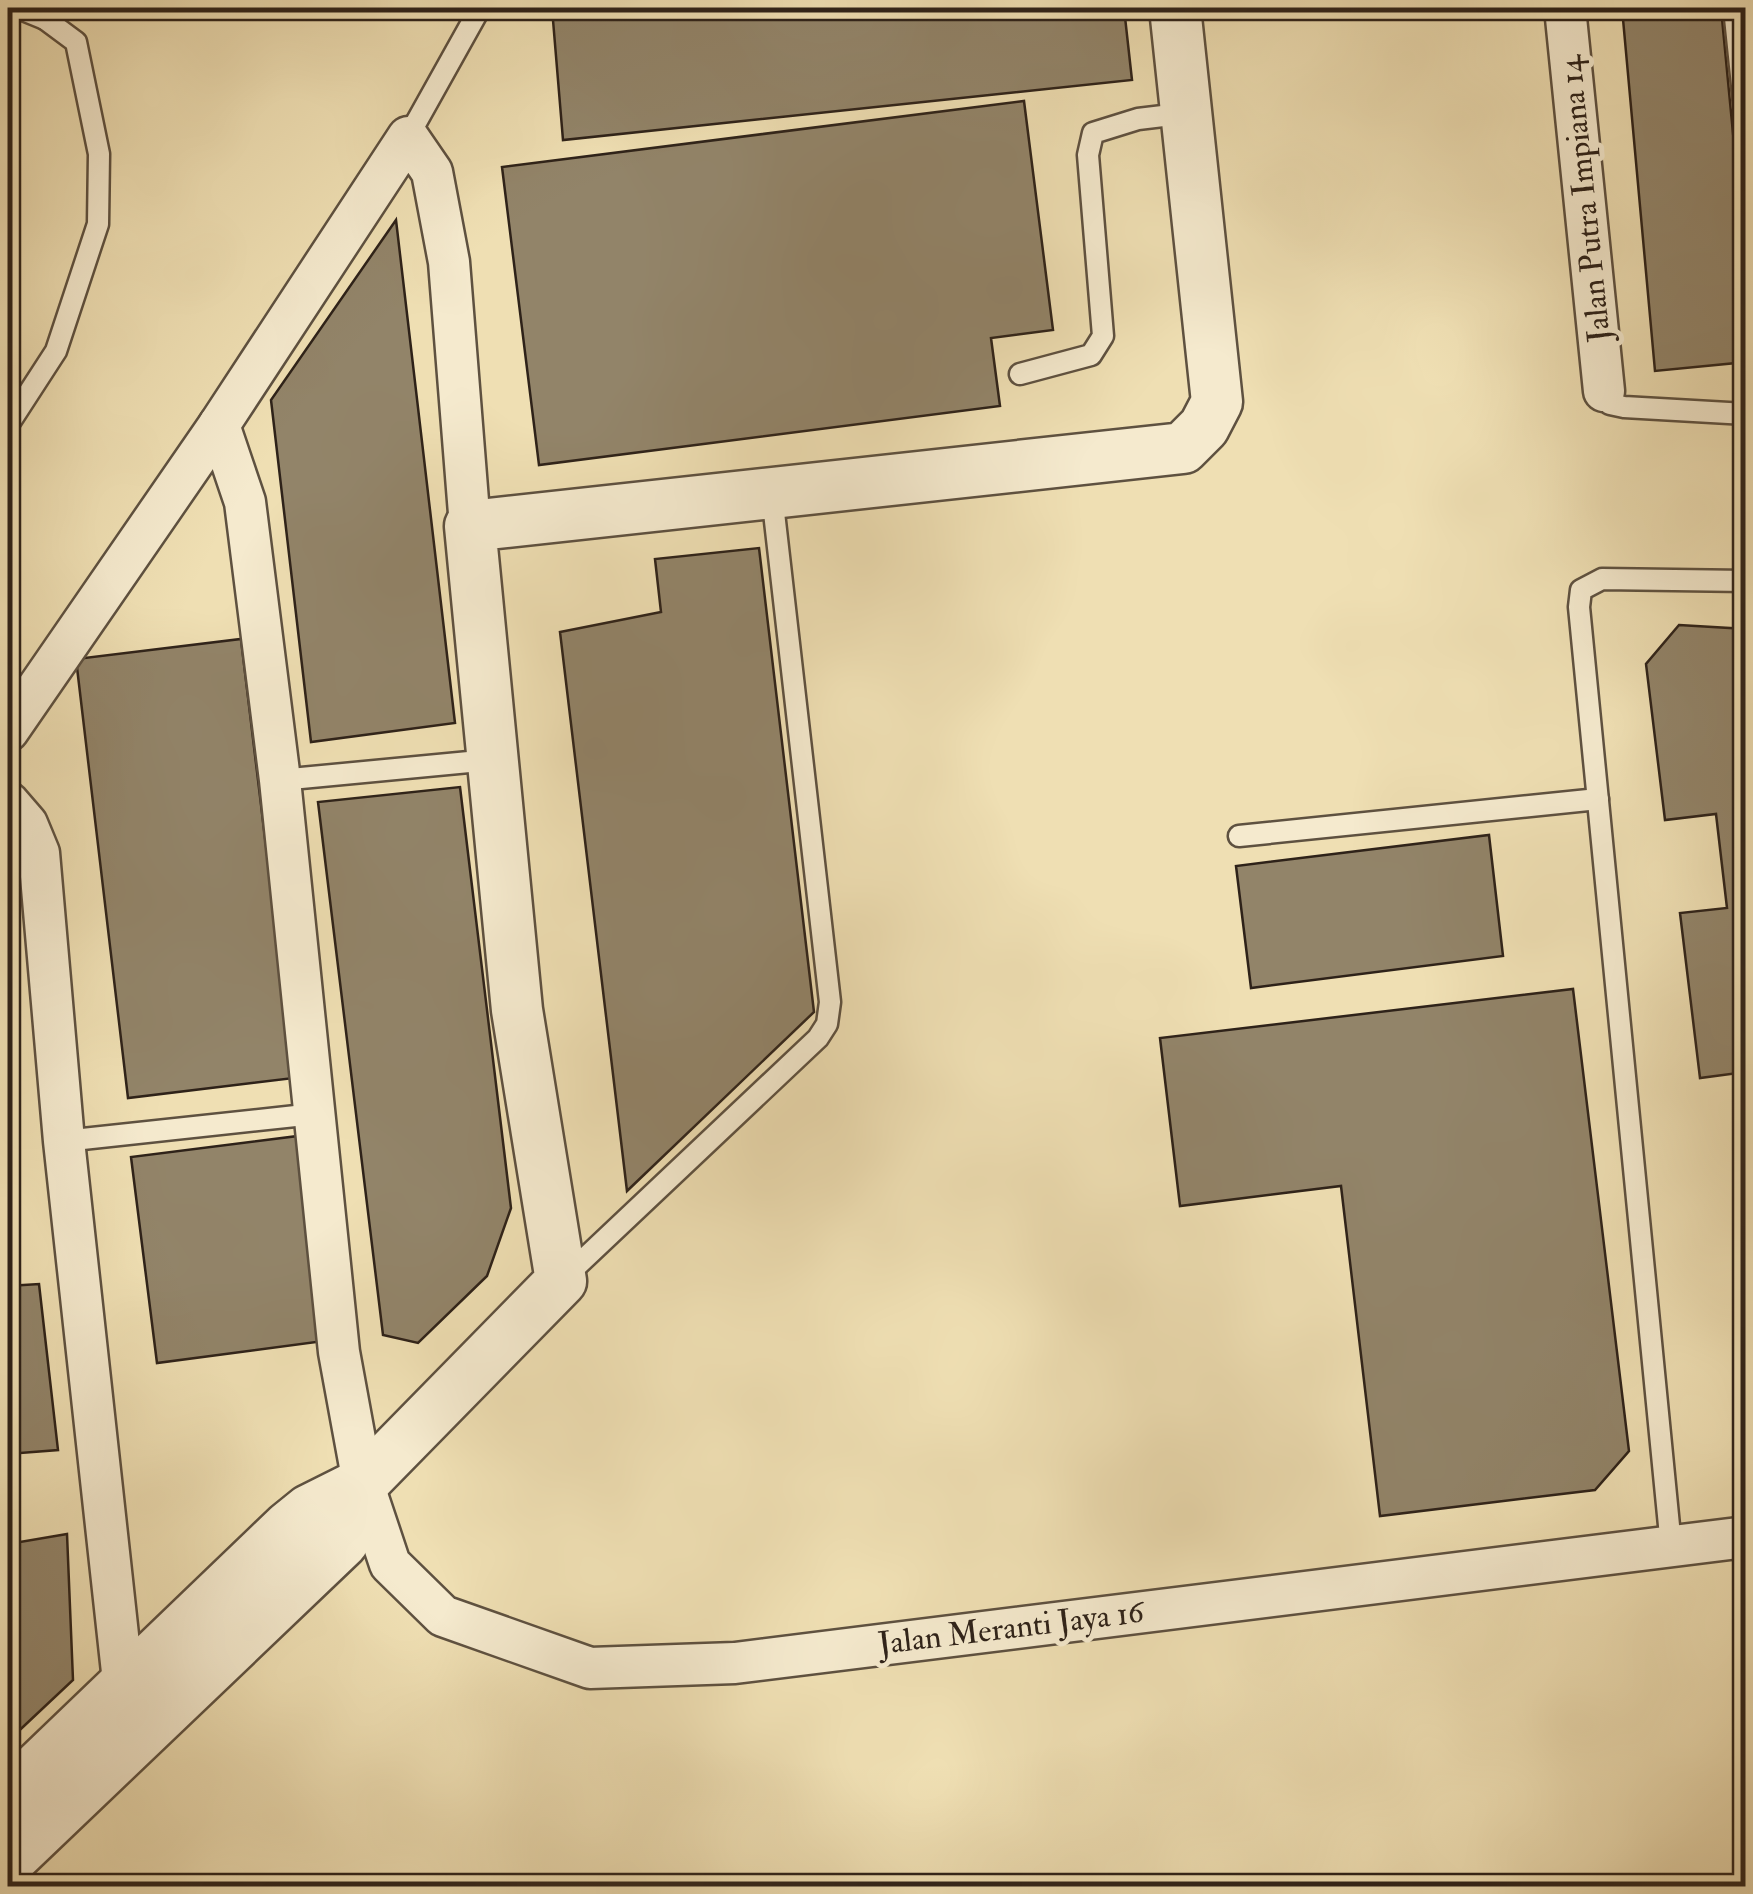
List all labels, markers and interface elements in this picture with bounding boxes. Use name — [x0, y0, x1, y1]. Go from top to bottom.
street label: Jalan Putra Impiana 14 — [1550, 52, 1620, 345]
street label: Jalan Meranti Jaya 16 — [875, 1592, 1148, 1664]

